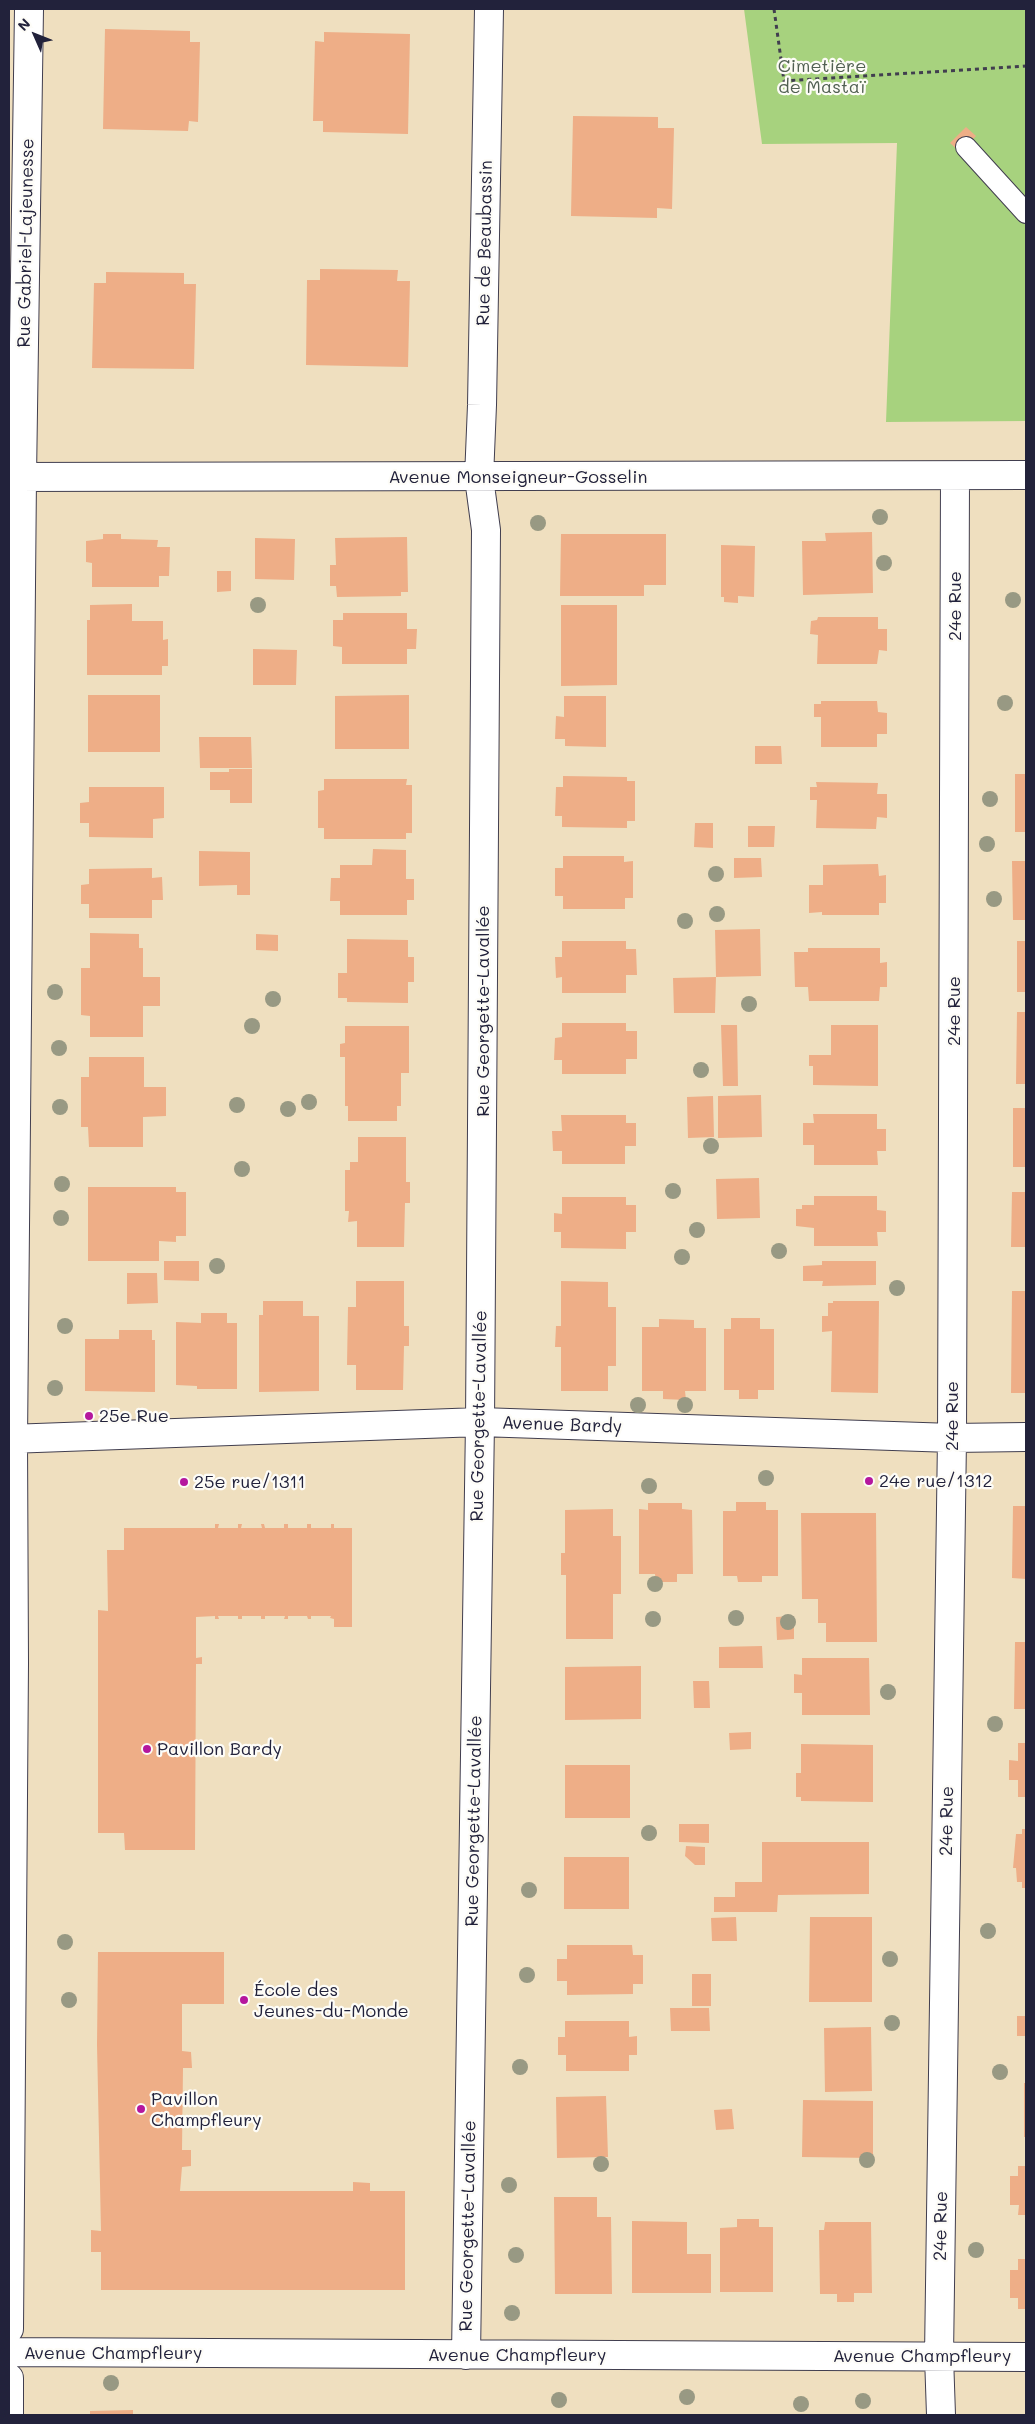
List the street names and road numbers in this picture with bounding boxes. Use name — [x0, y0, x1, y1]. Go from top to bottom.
street label: Rue Gabriel-Lajeunesse — [13, 138, 39, 348]
street label: Rue de Beaubassin — [473, 160, 497, 326]
street label: Avenue Monseigneur-Gosselin — [388, 466, 648, 488]
street label: 24e Rue — [944, 571, 966, 641]
street label: Rue Georgette-Lavallée — [472, 905, 494, 1117]
street label: 24e Rue — [943, 976, 965, 1046]
street label: Rue Georgette-Lavallée — [466, 1310, 492, 1522]
street label: 24e Rue — [941, 1381, 963, 1451]
street label: Avenue Bardy — [502, 1412, 622, 1438]
street label: Rue Georgette-Lavallée — [461, 1715, 487, 1927]
street label: 24e Rue — [936, 1786, 958, 1856]
street label: Rue Georgette-Lavallée — [455, 2120, 481, 2332]
street label: 24e Rue — [930, 2191, 952, 2261]
street label: Avenue Champfleury — [24, 2342, 202, 2364]
street label: Avenue Champfleury — [428, 2344, 606, 2366]
street label: Avenue Champfleury — [833, 2345, 1011, 2367]

